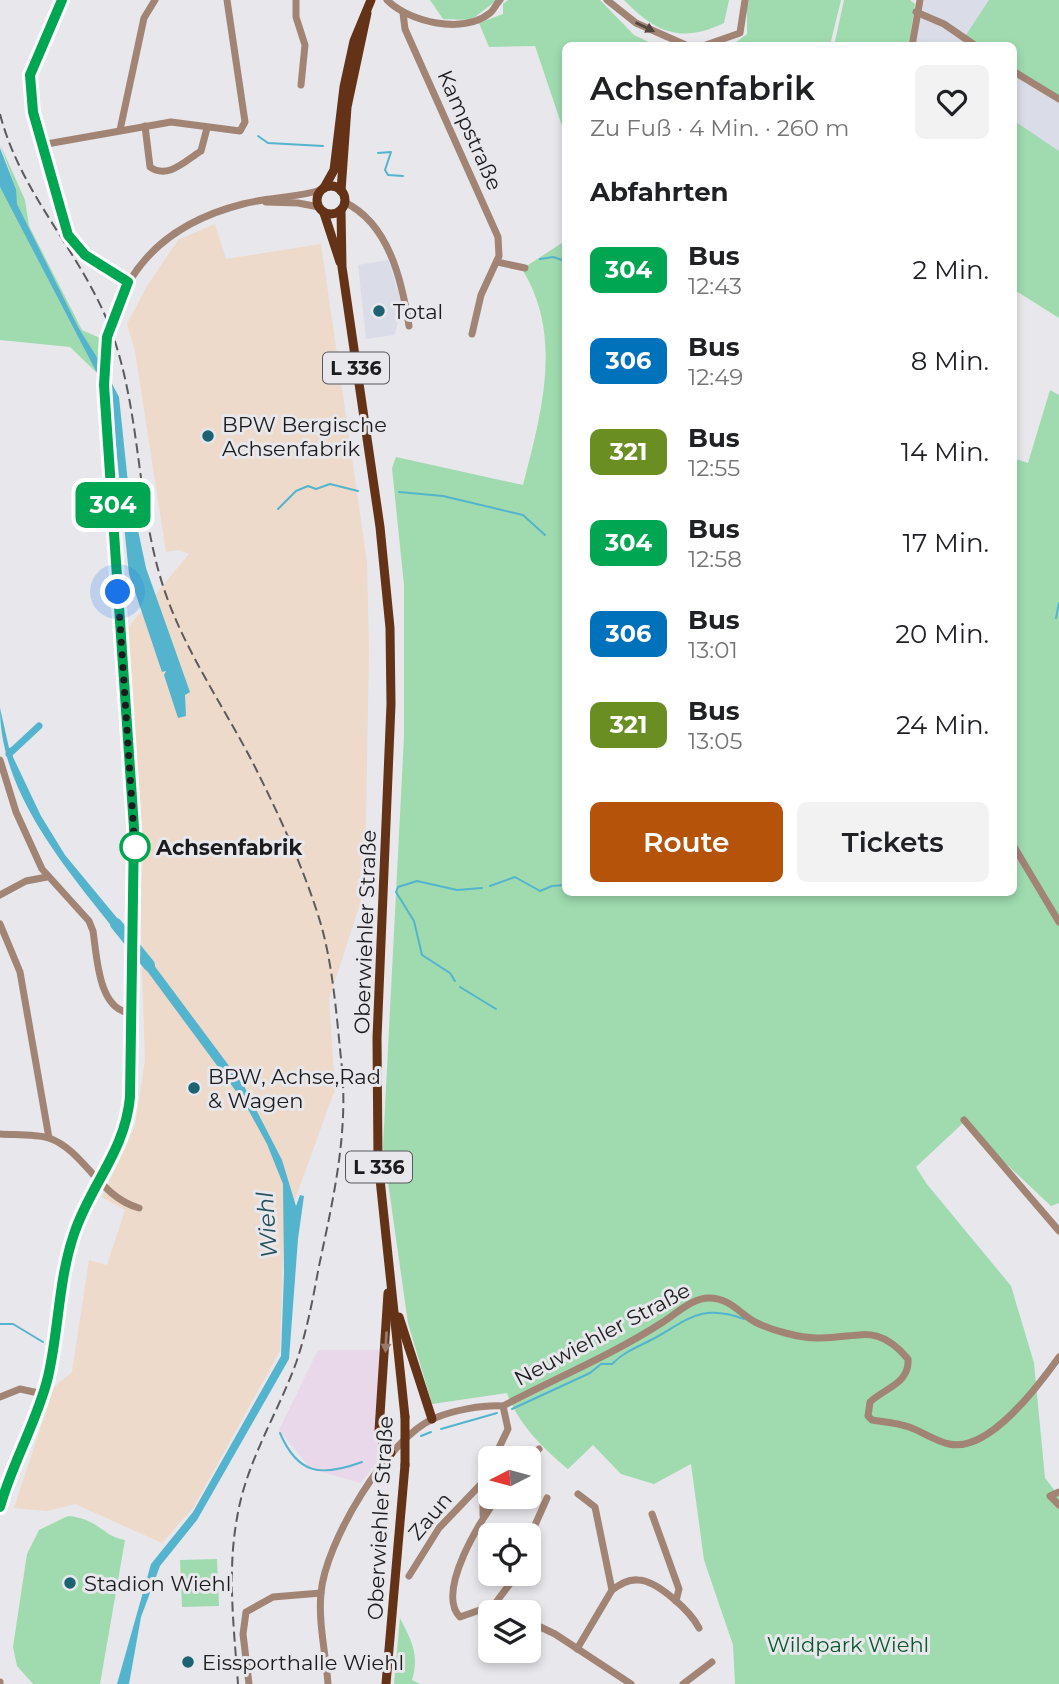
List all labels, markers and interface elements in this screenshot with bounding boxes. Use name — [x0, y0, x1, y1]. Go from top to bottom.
one-way arrow — [635, 21, 655, 33]
button: heart — [915, 65, 989, 139]
street label: Kampstraße — [432, 66, 508, 194]
text: Achsenfabrik — [590, 68, 815, 108]
text: Zu Fuß · 4 Min. · 260 m — [590, 114, 849, 142]
text: Abfahrten — [590, 176, 729, 208]
text: Bus — [688, 240, 740, 272]
text: 2 Min. — [913, 254, 989, 286]
text: 304 — [605, 255, 652, 284]
text: 12:43 — [688, 272, 742, 300]
place label: Total — [393, 299, 443, 324]
marker: Total — [371, 303, 387, 319]
text: Bus — [688, 331, 740, 363]
text: 8 Min. — [911, 345, 989, 377]
text: 306 — [606, 346, 651, 375]
road number: L 336 — [323, 352, 389, 384]
text: 12:49 — [688, 363, 743, 391]
place label: BPW Bergische Achsenfabrik — [222, 412, 387, 461]
text: Bus — [688, 422, 740, 454]
marker: BPW Bergische Achsenfabrik — [200, 428, 216, 444]
text: 14 Min. — [901, 436, 989, 468]
text: 321 — [610, 437, 647, 466]
text: 12:55 — [688, 454, 740, 482]
line badge: 304 — [73, 482, 153, 528]
text: 304 — [89, 490, 137, 519]
text: Bus — [688, 513, 740, 545]
text: 17 Min. — [903, 527, 989, 559]
text: 304 — [605, 528, 652, 557]
text: 12:58 — [688, 545, 742, 573]
your location — [100, 574, 135, 609]
text: Bus — [688, 604, 740, 636]
text: 20 Min. — [895, 618, 989, 650]
text: 306 — [606, 619, 651, 648]
text: 13:01 — [688, 636, 738, 664]
text: Bus — [688, 695, 740, 727]
text: 24 Min. — [896, 709, 989, 741]
text: 321 — [610, 710, 647, 739]
text: 13:05 — [688, 727, 742, 755]
button: Route — [590, 802, 783, 882]
button: Tickets — [797, 802, 989, 882]
street label: Oberwiehler Straße — [349, 829, 381, 1035]
marker: Achsenfabrik — [120, 832, 150, 862]
place label: Achsenfabrik — [155, 835, 302, 860]
place label: BPW, Achse,Rad & Wagen — [208, 1064, 381, 1113]
marker: BPW, Achse,Rad & Wagen — [186, 1080, 202, 1096]
road number: L 336 — [346, 1152, 412, 1182]
water label: Wiehl — [251, 1190, 283, 1259]
street label: Neuwiehler Straße — [510, 1277, 694, 1391]
one-way arrow — [381, 1331, 392, 1353]
street label: Oberwiehler Straße — [362, 1415, 398, 1621]
north arrow — [478, 1446, 541, 1508]
map controls — [478, 1446, 541, 1663]
street label: Zaun — [403, 1487, 457, 1545]
button: locate — [478, 1523, 541, 1586]
place label: Stadion Wiehl — [84, 1571, 231, 1596]
marker: Stadion Wiehl — [62, 1575, 78, 1591]
button: layers — [478, 1600, 541, 1663]
park label: Wildpark Wiehl — [767, 1632, 929, 1657]
place label: Eissporthalle Wiehl — [202, 1650, 404, 1675]
marker: Eissporthalle Wiehl — [180, 1654, 196, 1670]

